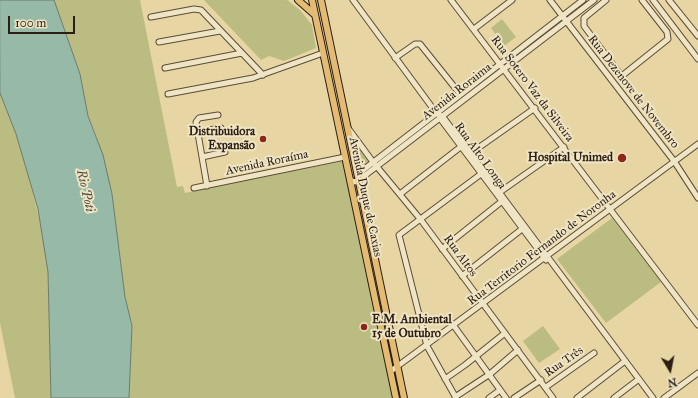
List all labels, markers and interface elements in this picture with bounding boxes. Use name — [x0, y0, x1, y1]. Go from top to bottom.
scale bar — [10, 8, 77, 34]
text: 100 m — [15, 16, 46, 30]
street label: Rua Sotero Vaz da Silveira — [487, 33, 577, 145]
street label: Rua Dezenove de Novembro — [584, 33, 682, 151]
street label: Avenida Roraima — [419, 60, 495, 124]
street label: Rua Alto Longa — [451, 120, 509, 192]
place label: Distribuidora Expansão — [189, 125, 255, 153]
marker: Distribuidora Expansão — [258, 134, 268, 144]
street label: Avenida Duque de Caxias — [345, 136, 385, 258]
street label: Avenida Roraíma — [224, 147, 310, 179]
place label: Hospital Unimed — [528, 151, 613, 165]
marker: Hospital Unimed — [616, 152, 628, 164]
water label: Rio Poti — [73, 168, 97, 214]
street label: Rua Territorio Fernando de Noronha — [465, 187, 619, 309]
street label: Rua Altos — [440, 232, 480, 280]
place label: E.M. Ambiental 15 de Outubro — [372, 313, 452, 341]
marker: E.M. Ambiental 15 de Outubro — [359, 322, 369, 332]
street label: Rua Três — [542, 343, 586, 381]
north arrow — [650, 350, 690, 390]
text: N — [666, 375, 678, 390]

